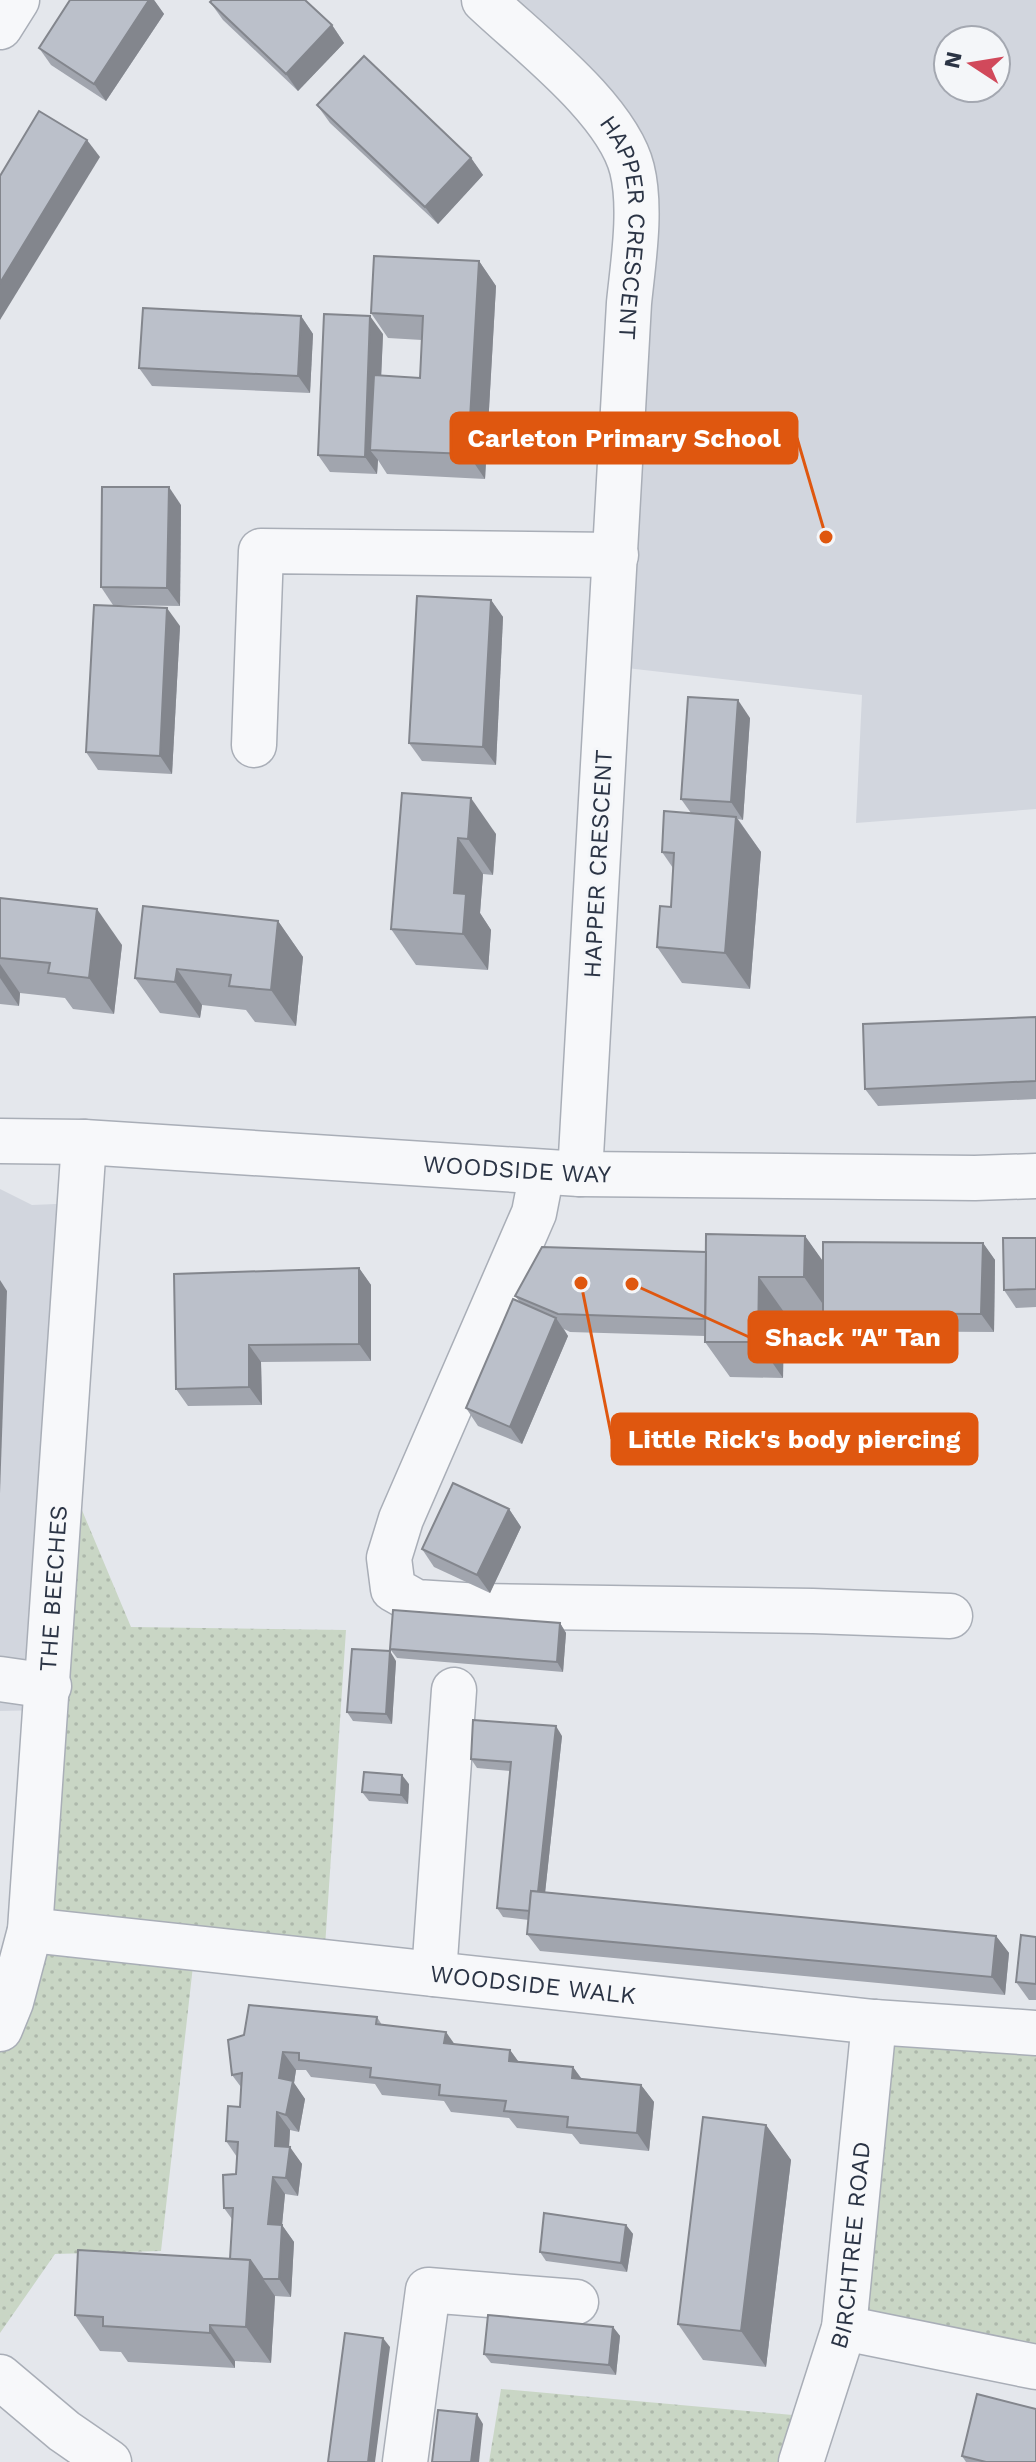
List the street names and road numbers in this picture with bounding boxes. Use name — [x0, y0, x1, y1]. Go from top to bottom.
street label: HAPPER CRESCENT — [594, 110, 651, 340]
street label: HAPPER CRESCENT — [578, 749, 618, 979]
street label: WOODSIDE WAY — [422, 1150, 612, 1188]
street label: THE BEECHES — [34, 1504, 73, 1672]
street label: WOODSIDE WALK — [429, 1960, 638, 2010]
street label: BIRCHTREE ROAD — [824, 2140, 876, 2352]

